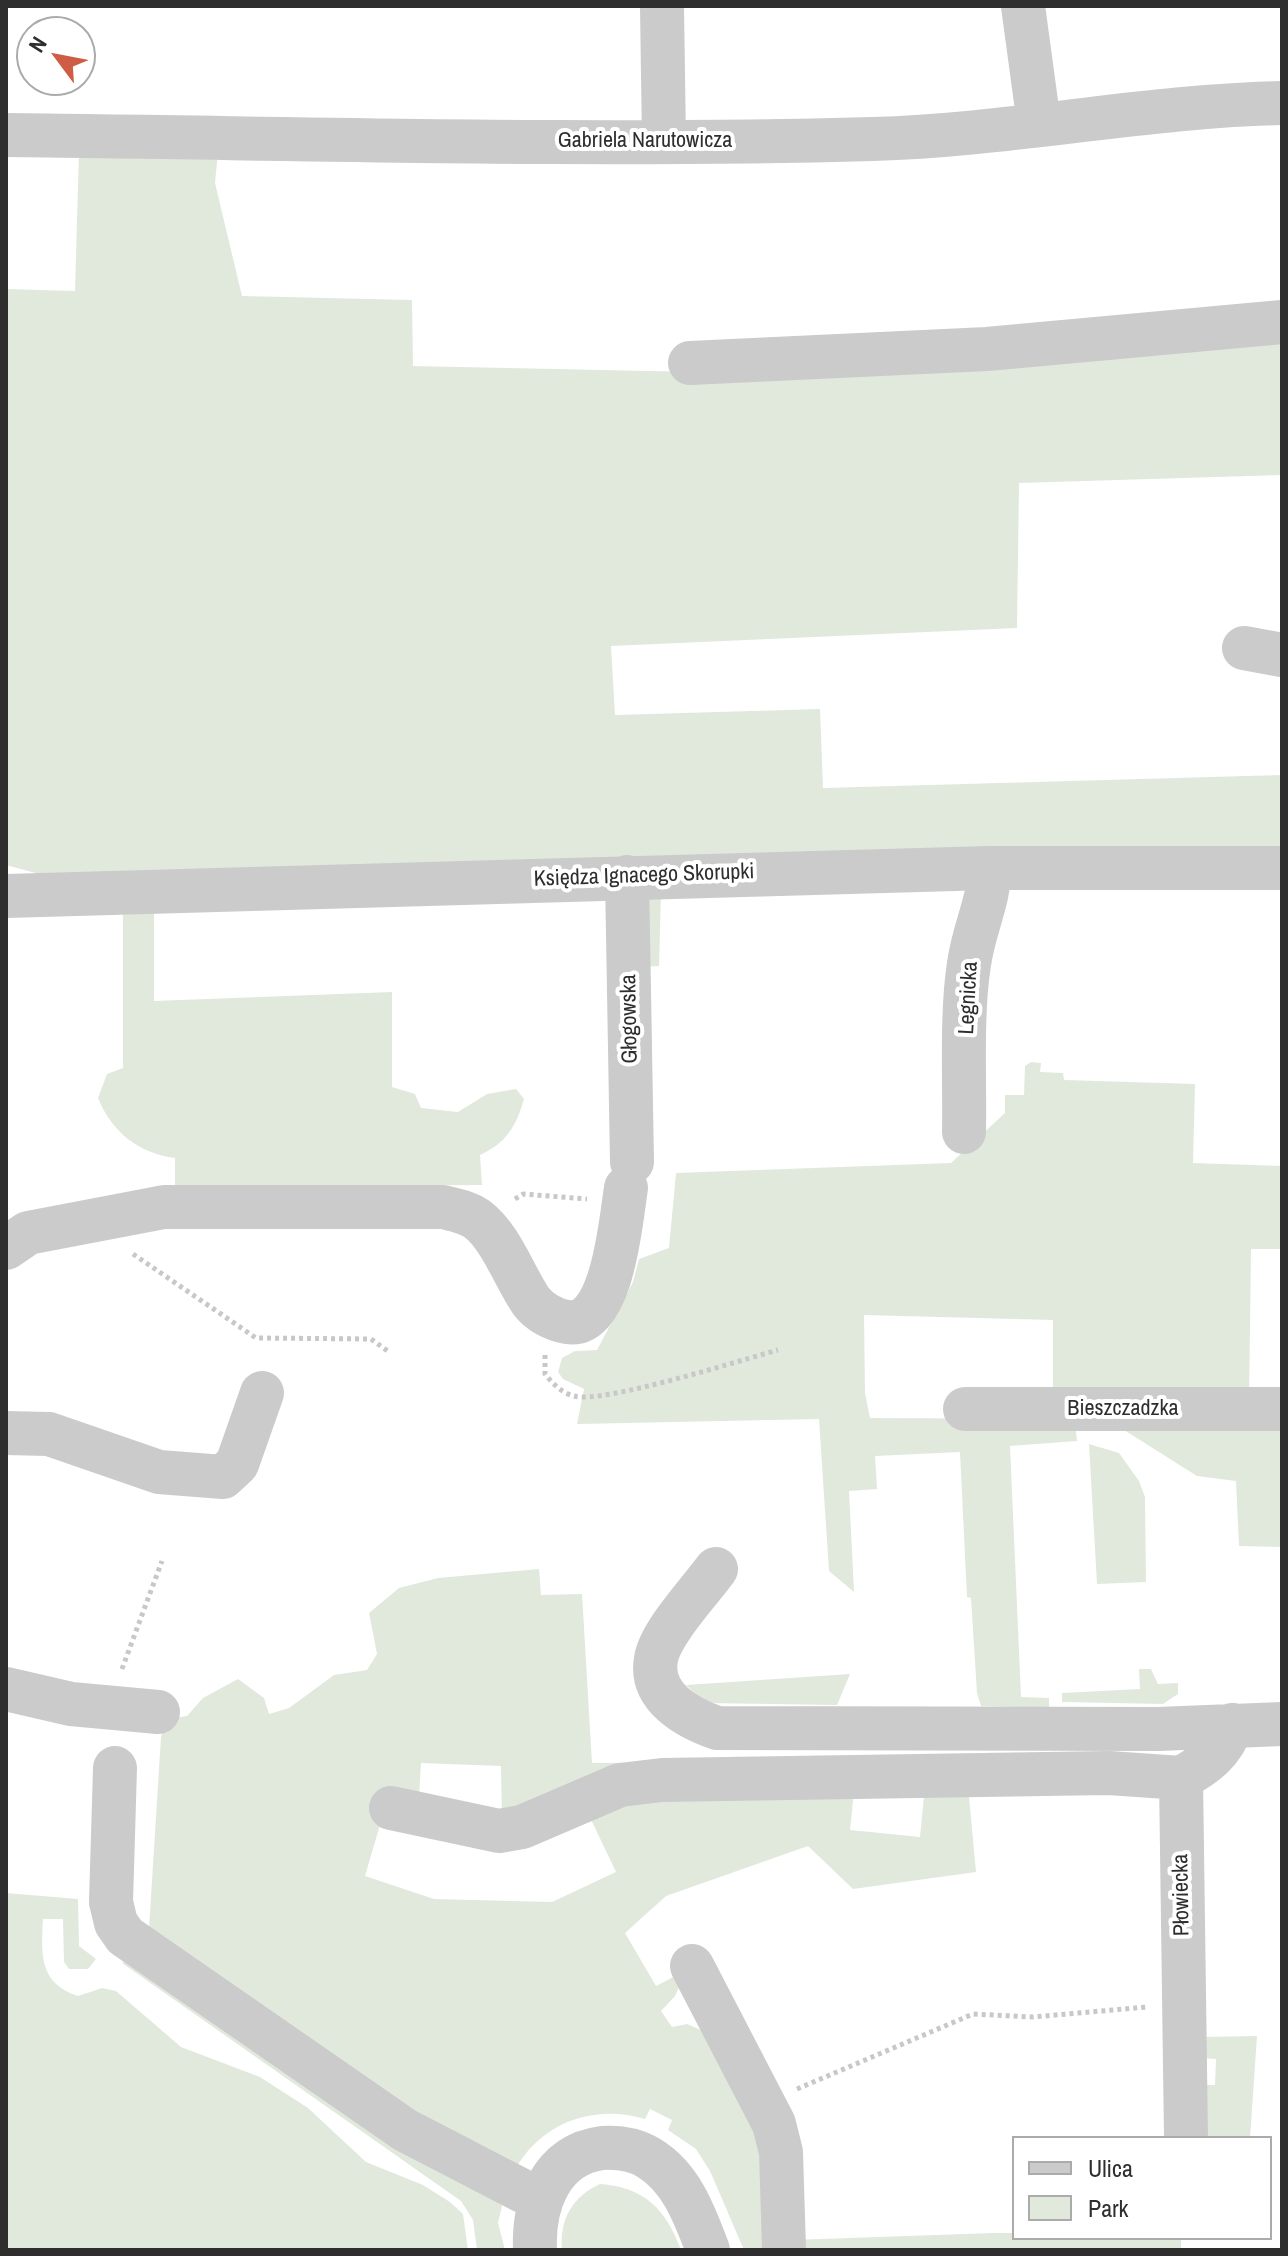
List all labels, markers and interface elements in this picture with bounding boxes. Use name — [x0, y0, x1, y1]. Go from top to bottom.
north arrow — [16, 16, 96, 96]
text: N — [21, 31, 54, 58]
street label: Gabriela Narutowicza — [558, 128, 732, 154]
street label: Księdza Ignacego Skorupki — [533, 859, 755, 893]
street label: Legnicka — [954, 961, 984, 1035]
street label: Głogowska — [616, 974, 644, 1064]
street label: Bieszczadzka — [1067, 1396, 1179, 1422]
street label: Płowiecka — [1168, 1854, 1196, 1936]
legend — [1012, 2136, 1272, 2240]
text: Ulica — [1088, 2152, 1133, 2184]
text: Park — [1088, 2192, 1128, 2224]

